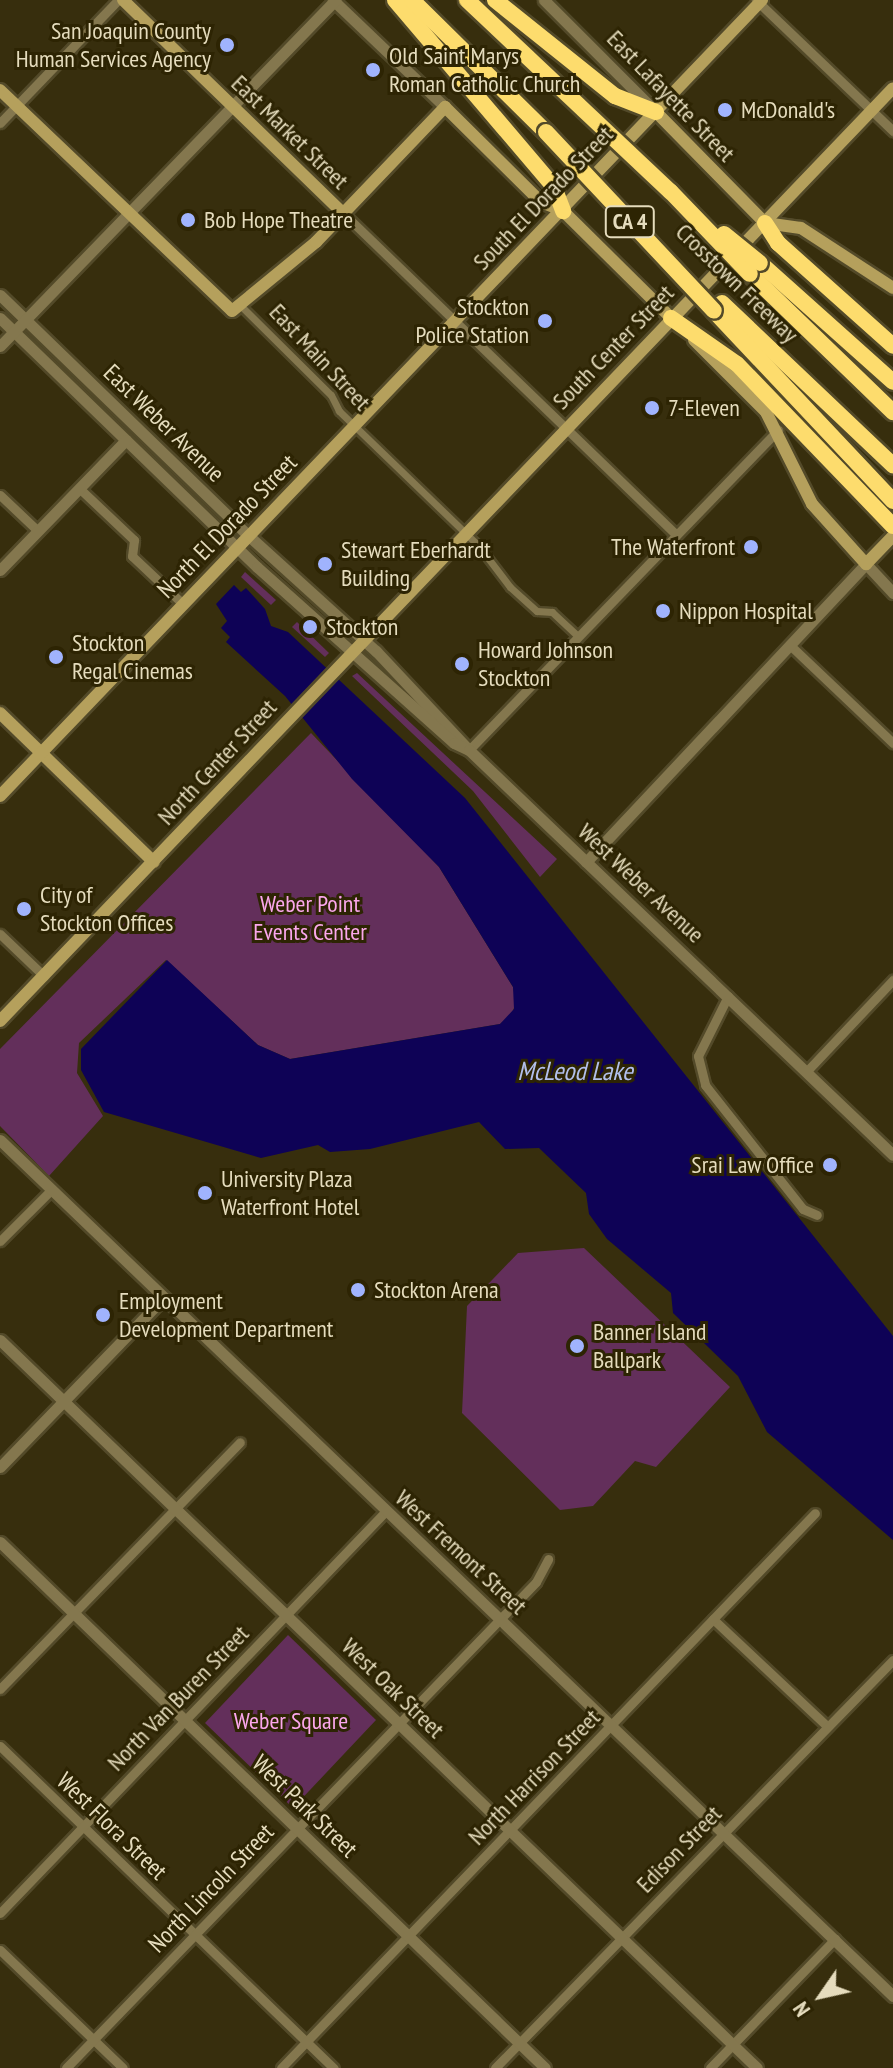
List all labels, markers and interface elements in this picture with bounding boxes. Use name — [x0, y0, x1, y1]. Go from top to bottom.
place label: San Joaquin County Human Services Agency — [15, 17, 211, 73]
street label: East Lafayette Street — [601, 24, 741, 168]
marker: San Joaquin County Human Services Agency — [218, 36, 236, 54]
place label: Old Saint Marys Roman Catholic Church — [389, 42, 581, 98]
marker: Old Saint Marys Roman Catholic Church — [364, 61, 382, 79]
street label: East Market Street — [226, 69, 354, 195]
place label: McDonald's — [741, 96, 835, 124]
marker: McDonald's — [716, 101, 734, 119]
street label: South El Dorado Street — [467, 120, 619, 276]
road number: CA 4 — [604, 204, 656, 240]
place label: Bob Hope Theatre — [204, 206, 354, 234]
marker: Bob Hope Theatre — [179, 211, 197, 229]
street label: Crosstown Freeway — [670, 217, 804, 349]
street label: South Center Street — [546, 279, 680, 415]
place label: Stockton Police Station — [415, 293, 529, 349]
street label: East Main Street — [263, 298, 377, 416]
marker: Stockton Police Station — [536, 312, 554, 330]
street label: East Weber Avenue — [97, 358, 231, 488]
place label: 7-Eleven — [668, 394, 740, 422]
marker: 7-Eleven — [643, 399, 661, 417]
street label: North El Dorado Street — [151, 448, 303, 604]
place label: The Waterfront — [611, 533, 735, 561]
place label: Stewart Eberhardt Building — [341, 536, 491, 592]
marker: The Waterfront — [742, 538, 760, 556]
marker: Stewart Eberhardt Building — [316, 555, 334, 573]
place label: Nippon Hospital — [679, 597, 813, 625]
marker: Nippon Hospital — [654, 602, 672, 620]
place label: Stockton — [326, 613, 398, 641]
marker: Stockton — [301, 618, 319, 636]
place label: Stockton Regal Cinemas — [72, 629, 193, 685]
place label: Howard Johnson Stockton — [478, 636, 613, 692]
marker: Stockton Regal Cinemas — [47, 648, 65, 666]
marker: Howard Johnson Stockton — [453, 655, 471, 673]
street label: North Center Street — [152, 693, 282, 831]
street label: West Weber Avenue — [572, 817, 710, 949]
place label: City of Stockton Offices — [40, 881, 173, 937]
park label: Weber Point Events Center — [253, 890, 367, 946]
marker: City of Stockton Offices — [15, 900, 33, 918]
water label: McLeod Lake — [517, 1055, 633, 1087]
place label: Srai Law Office — [691, 1151, 814, 1179]
marker: Srai Law Office — [821, 1156, 839, 1174]
place label: University Plaza Waterfront Hotel — [221, 1165, 359, 1221]
marker: University Plaza Waterfront Hotel — [196, 1184, 214, 1202]
place label: Stockton Arena — [374, 1276, 499, 1304]
marker: Stockton Arena — [349, 1281, 367, 1299]
place label: Employment Development Department — [119, 1287, 333, 1343]
marker: Employment Development Department — [94, 1306, 112, 1324]
place label: Banner Island Ballpark — [593, 1318, 706, 1374]
marker: Banner Island Ballpark — [568, 1337, 586, 1355]
street label: West Fremont Street — [389, 1484, 533, 1620]
street label: North Van Buren Street — [101, 1619, 255, 1777]
street label: West Oak Street — [336, 1632, 450, 1744]
street label: North Harrison Street — [462, 1703, 606, 1851]
park label: Weber Square — [234, 1707, 348, 1735]
street label: West Park Street — [246, 1749, 364, 1863]
street label: West Flora Street — [51, 1766, 173, 1886]
street label: Edison Street — [631, 1800, 727, 1898]
street label: North Lincoln Street — [142, 1818, 280, 1958]
north arrow — [781, 1956, 861, 2036]
text: N — [786, 1997, 816, 2022]

